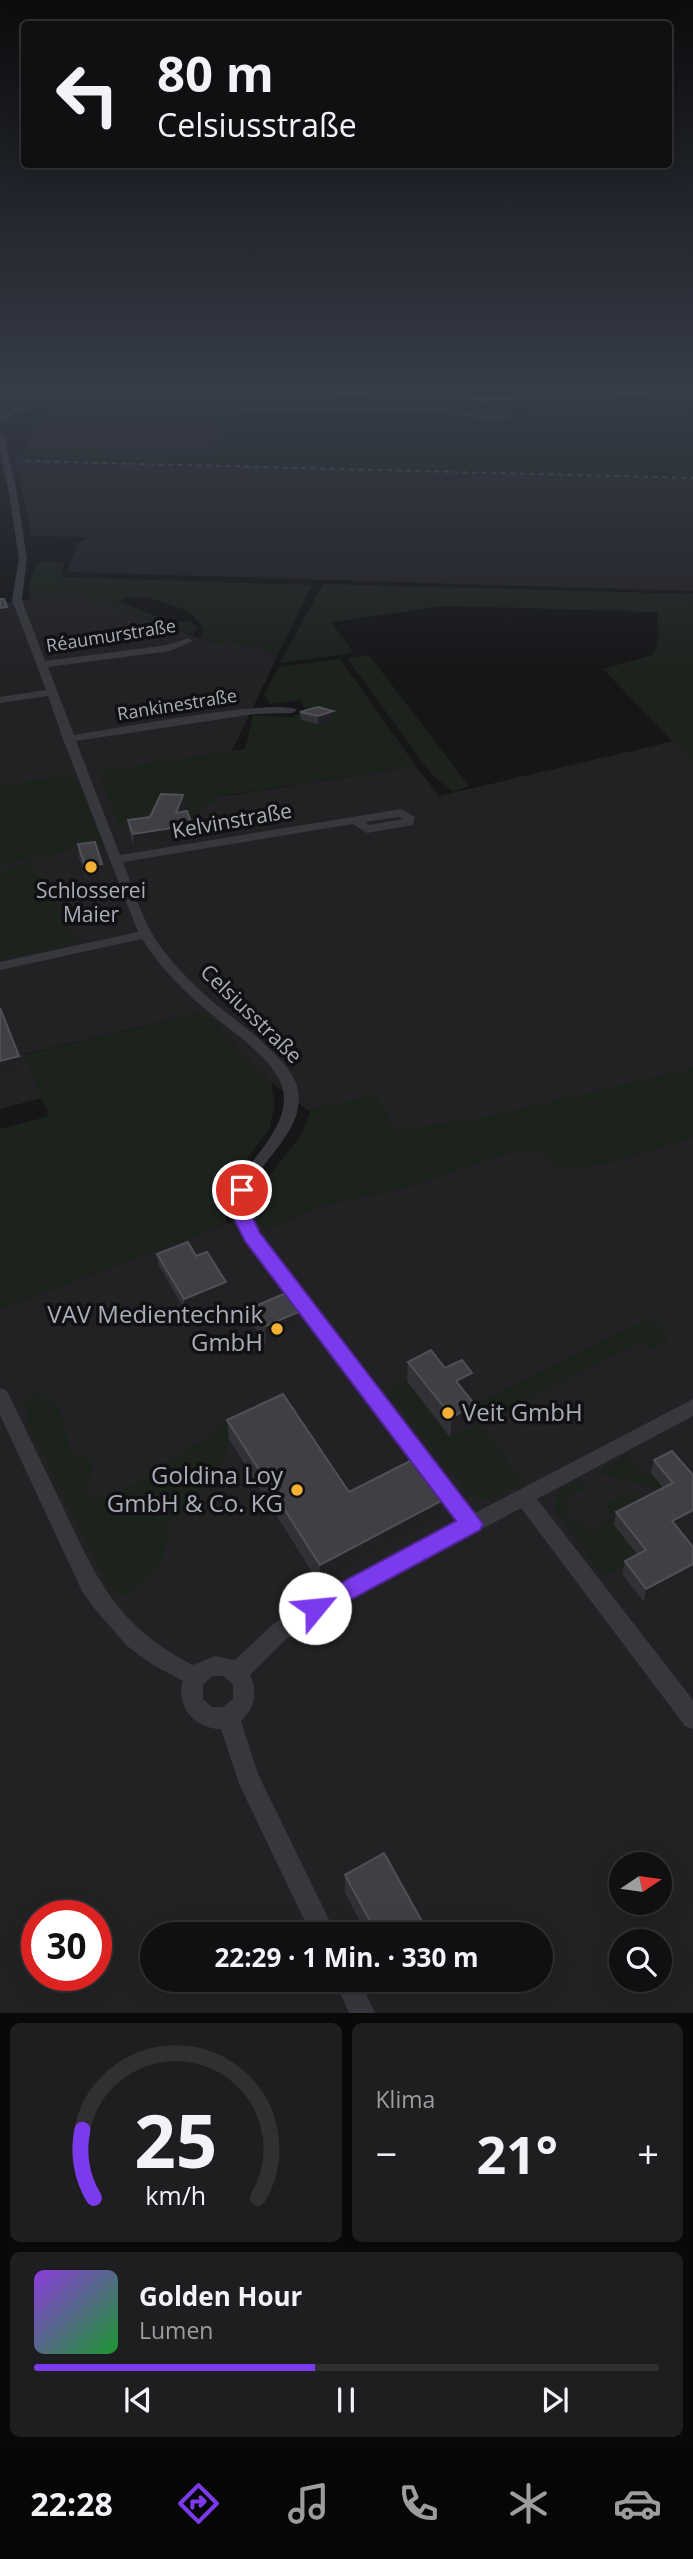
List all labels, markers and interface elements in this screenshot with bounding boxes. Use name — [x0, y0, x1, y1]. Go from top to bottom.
text: 80 m — [157, 40, 274, 106]
icon: left — [42, 49, 133, 140]
text: Celsiusstraße — [157, 103, 357, 146]
street label: Réaumurstraße — [44, 613, 177, 657]
street label: Rankinestraße — [115, 683, 238, 725]
street label: Kelvinstraße — [170, 796, 294, 844]
marker: Schlosserei Maier — [83, 859, 99, 875]
place label: Schlosserei Maier — [36, 876, 146, 928]
street label: Celsiusstraße — [195, 958, 309, 1069]
pin — [212, 1160, 272, 1220]
icon: arrive — [223, 1171, 261, 1209]
place label: VAV Medientechnik GmbH — [47, 1297, 263, 1358]
marker: VAV Medientechnik GmbH — [269, 1321, 285, 1337]
place label: Veit GmbH — [462, 1395, 583, 1428]
marker: Veit GmbH — [440, 1405, 456, 1421]
place label: Goldina Loy GmbH & Co. KG — [107, 1458, 284, 1519]
marker: Goldina Loy GmbH & Co. KG — [289, 1482, 305, 1498]
position arrow — [278, 1571, 352, 1645]
north arrow — [609, 1852, 672, 1914]
map controls — [609, 1852, 672, 1992]
speed limit sign: 30 — [21, 1900, 112, 1991]
button: search — [609, 1929, 672, 1992]
text: 22:29 · 1 Min. · 330 m — [214, 1939, 479, 1975]
text: Klima — [376, 2083, 435, 2115]
text: 25 — [134, 2091, 217, 2190]
text: 21° — [476, 2118, 558, 2189]
text: − — [376, 2127, 397, 2179]
text: + — [637, 2127, 659, 2179]
text: km/h — [145, 2178, 206, 2212]
text: Golden Hour — [139, 2278, 302, 2314]
text: Lumen — [139, 2314, 213, 2346]
icon: previous — [119, 2381, 157, 2419]
icon: pause — [327, 2381, 365, 2419]
icon: next — [536, 2381, 574, 2419]
icon: directions — [174, 2479, 223, 2528]
icon: music — [284, 2479, 333, 2528]
icon: phone — [394, 2479, 443, 2528]
icon: climate — [504, 2479, 553, 2528]
icon: car — [613, 2479, 662, 2528]
text: 22:28 — [30, 2482, 113, 2525]

